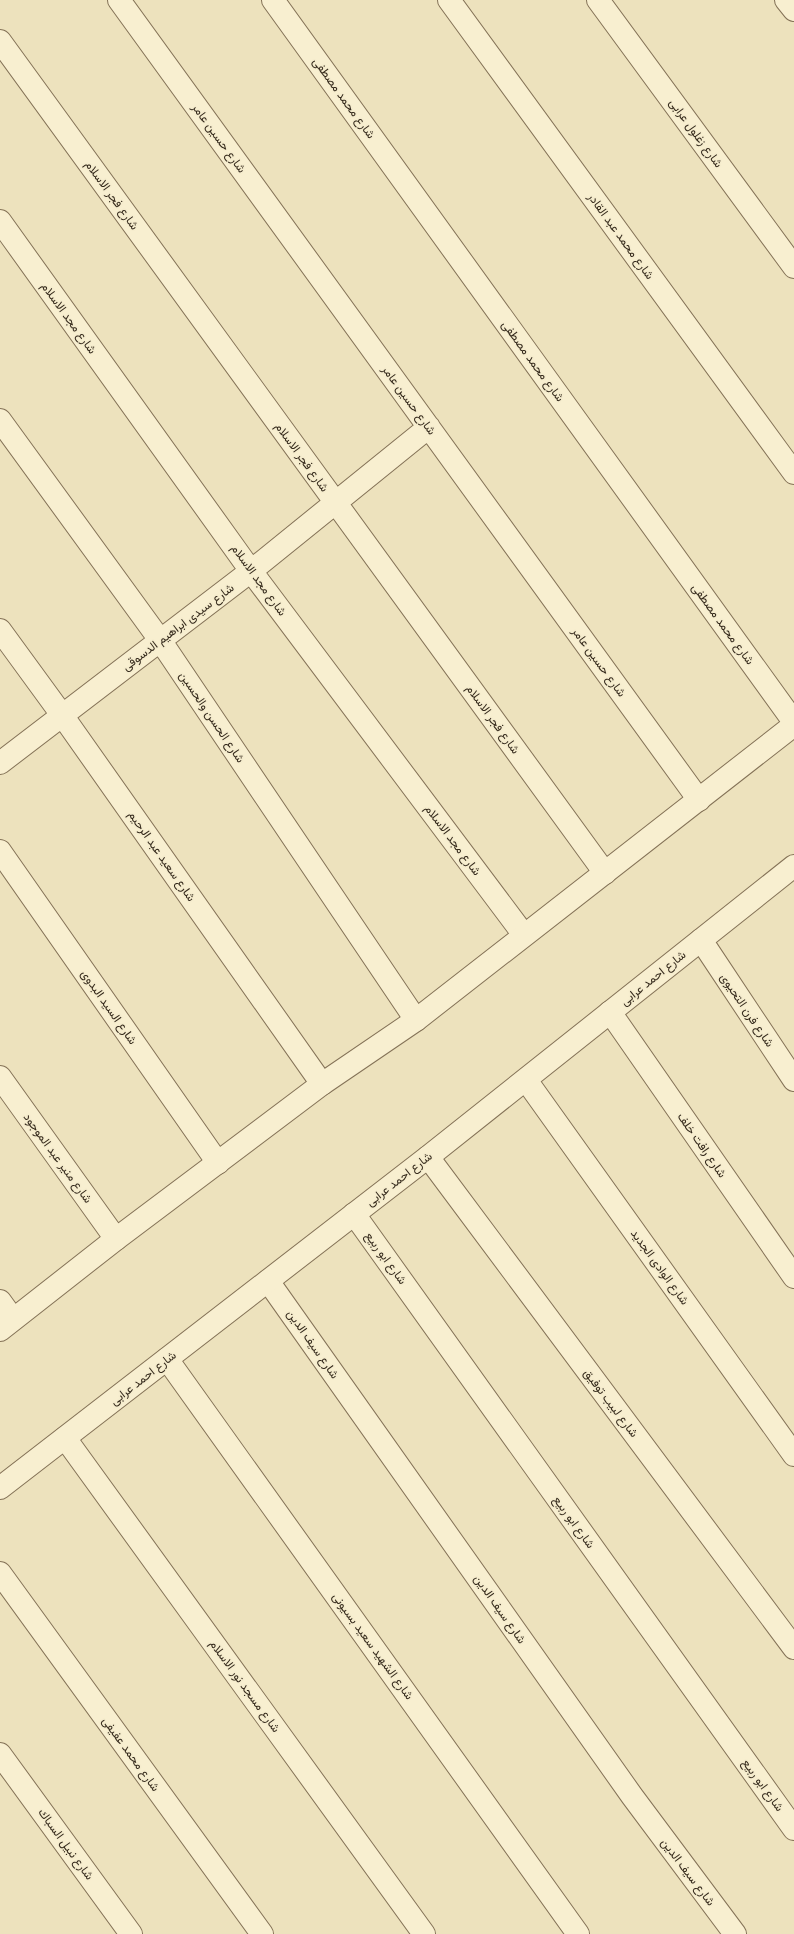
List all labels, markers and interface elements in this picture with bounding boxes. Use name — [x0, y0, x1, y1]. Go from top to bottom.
street label: شارع محمد مصطفى — [308, 54, 380, 142]
street label: شارع زغلول عرابى — [665, 95, 727, 171]
street label: شارع حسين عامر — [187, 99, 250, 177]
street label: شارع فجر الاسلام — [81, 156, 143, 234]
street label: شارع محمد عبد القادر — [583, 188, 659, 283]
street label: شارع مجد الاسلام — [37, 278, 101, 358]
street label: شارع محمد مصطفى — [497, 317, 569, 405]
street label: شارع حسين عامر — [377, 361, 440, 439]
street label: شارع فجر الاسلام — [271, 418, 333, 496]
street label: شارع مجد الاسلام — [227, 540, 291, 620]
street label: شارع سيدى ابراهيم الدسوقى — [118, 579, 238, 675]
street label: شارع محمد مصطفى — [687, 580, 759, 668]
street label: شارع حسين عامر — [567, 623, 630, 701]
street label: شارع الحسن والحسين — [175, 668, 249, 766]
street label: شارع فجر الاسلام — [462, 680, 524, 758]
street label: شارع مجد الاسلام — [420, 801, 486, 879]
street label: شارع سعيد عبد الرحيم — [124, 807, 200, 905]
street label: شارع احمد عرابى — [616, 946, 690, 1010]
street label: شارع السيد البدوى — [76, 966, 142, 1048]
street label: شارع فرن التحيوى — [716, 969, 778, 1051]
street label: شارع منير عبد الموجود — [19, 1109, 97, 1207]
street label: شارع رافت خلف — [673, 1109, 731, 1181]
street label: شارع احمد عرابى — [362, 1147, 436, 1211]
street label: شارع الوادى الجديد — [626, 1225, 694, 1309]
street label: شارع ابو ربيع — [361, 1228, 411, 1288]
street label: شارع سيف الدين — [282, 1306, 344, 1382]
street label: شارع احمد عرابى — [106, 1346, 180, 1410]
street label: شارع لبيب توفيق — [579, 1365, 643, 1441]
street label: شارع ابو ربيع — [549, 1492, 599, 1552]
street label: شارع سيف الدين — [469, 1571, 531, 1647]
street label: شارع الشهيد سعيد بسيونى — [328, 1589, 418, 1703]
street label: شارع مسجد نور الاسلام — [205, 1636, 285, 1736]
street label: شارع محمد عفيفى — [98, 1713, 164, 1795]
street label: شارع ابو ربيع — [738, 1755, 788, 1815]
street label: شارع نبيل السباك — [34, 1804, 98, 1884]
street label: شارع سيف الدين — [657, 1834, 719, 1910]

